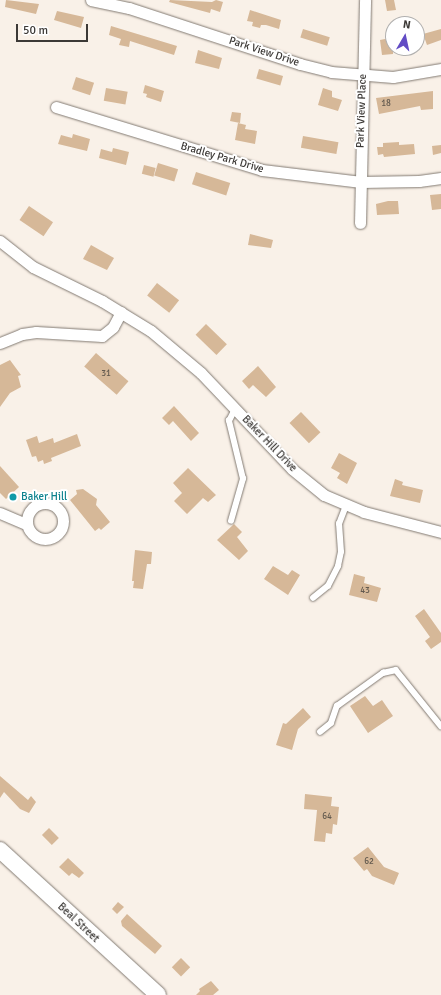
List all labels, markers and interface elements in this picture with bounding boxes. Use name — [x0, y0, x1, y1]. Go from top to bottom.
scale bar — [18, 16, 90, 42]
north arrow — [385, 16, 425, 56]
text: N — [402, 18, 412, 32]
text: 50 m — [23, 23, 48, 38]
street label: Park View Drive — [227, 34, 301, 70]
street label: Park View Place — [354, 74, 370, 148]
house number: 18 — [381, 99, 391, 109]
street label: Bradley Park Drive — [179, 140, 265, 176]
house number: 31 — [101, 369, 111, 379]
street label: Baker Hill Drive — [239, 413, 299, 475]
place label: Baker Hill — [21, 490, 67, 504]
marker: Baker Hill — [8, 492, 18, 502]
house number: 43 — [360, 586, 370, 596]
house number: 64 — [322, 812, 332, 822]
house number: 62 — [364, 857, 374, 867]
street label: Beal Street — [54, 900, 102, 946]

